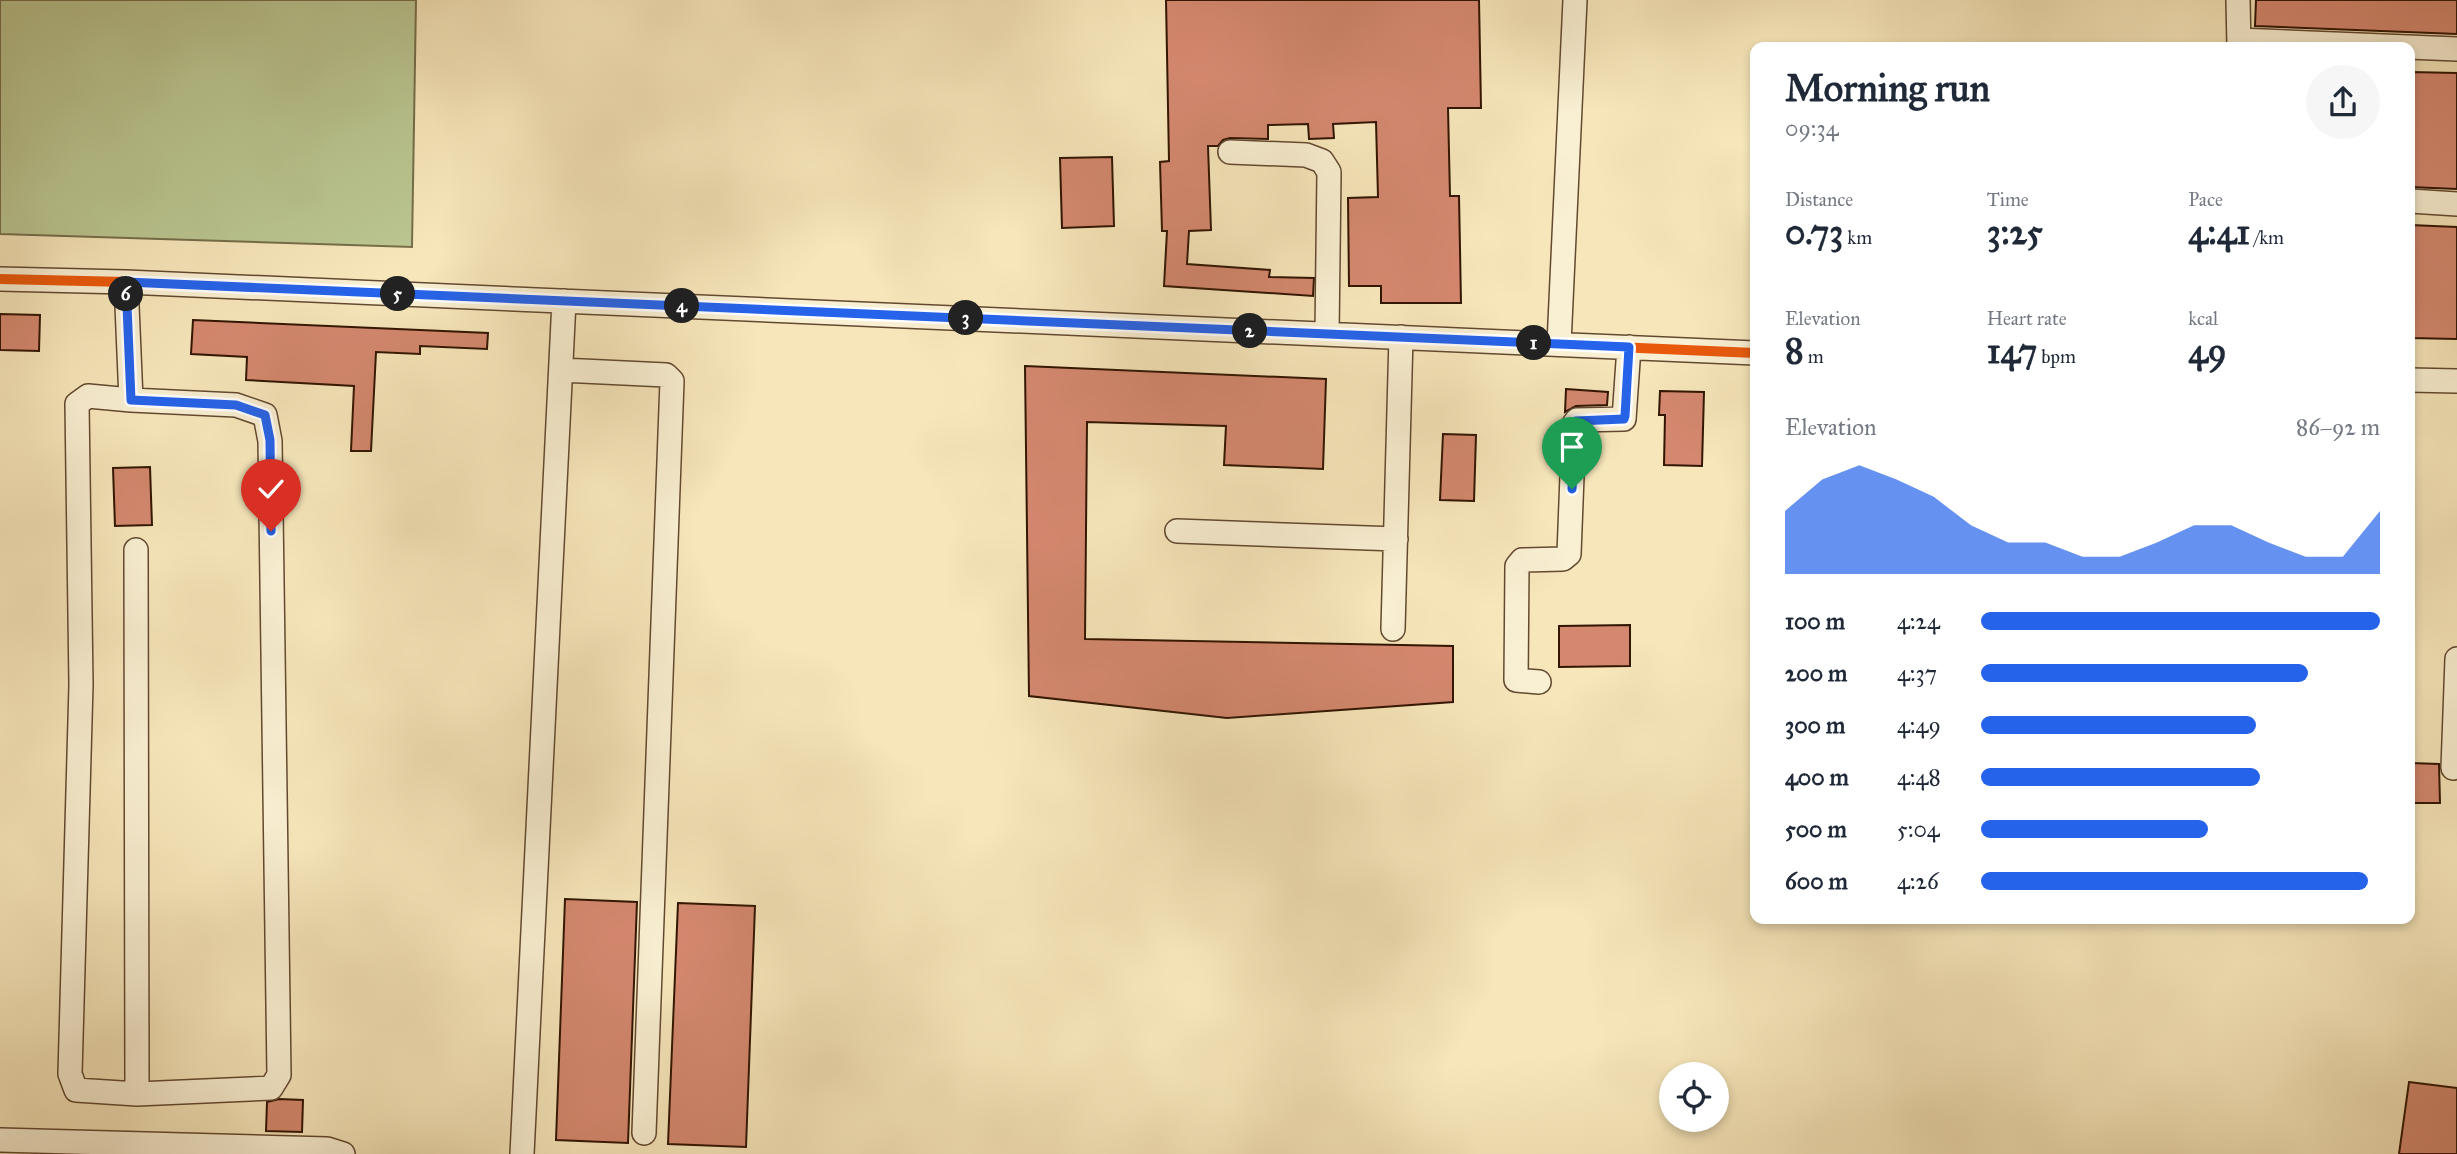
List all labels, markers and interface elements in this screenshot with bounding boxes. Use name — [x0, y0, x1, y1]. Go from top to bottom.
text: Morning run — [1785, 65, 1990, 111]
button: share — [2306, 65, 2380, 139]
text: 09:34 — [1785, 114, 1839, 142]
text: Distance — [1785, 188, 1853, 211]
text: Time — [1987, 188, 2029, 211]
text: Pace — [2188, 188, 2223, 211]
text: 0.73 — [1785, 211, 1843, 254]
text: 3:25 — [1987, 211, 2043, 254]
text: 4:41 — [2188, 211, 2250, 254]
text: km — [1843, 226, 1872, 249]
text: /km — [2250, 226, 2284, 249]
pin: 6 — [108, 276, 144, 312]
pin: 5 — [380, 276, 416, 312]
text: 6 — [121, 282, 130, 305]
text: 5 — [393, 282, 402, 305]
pin: 4 — [664, 288, 700, 324]
text: 4 — [676, 294, 687, 317]
pin: 3 — [948, 300, 984, 336]
text: 3 — [962, 306, 969, 329]
text: Elevation — [1785, 307, 1860, 330]
text: Heart rate — [1987, 307, 2067, 330]
text: kcal — [2188, 307, 2218, 330]
pin: 2 — [1232, 314, 1268, 348]
text: 2 — [1245, 319, 1254, 342]
pin: 1 — [1516, 326, 1552, 360]
text: 8 — [1785, 330, 1804, 373]
text: 147 — [1987, 330, 2037, 373]
text: 49 — [2188, 330, 2227, 373]
text: 1 — [1530, 331, 1537, 354]
text: m — [1804, 345, 1824, 368]
text: bpm — [2037, 345, 2076, 368]
text: Elevation — [1785, 413, 1876, 441]
text: 86–92 m — [2296, 413, 2380, 441]
pin — [1542, 417, 1602, 489]
icon: arrive — [1553, 428, 1591, 466]
pin — [241, 459, 301, 531]
icon: check — [252, 470, 290, 508]
text: 100 m — [1785, 607, 1845, 635]
text: 4:24 — [1897, 607, 1940, 635]
text: 200 m — [1785, 659, 1847, 687]
text: 4:37 — [1897, 659, 1937, 687]
text: 300 m — [1785, 711, 1845, 739]
text: 4:49 — [1897, 711, 1941, 739]
text: 400 m — [1785, 763, 1849, 791]
text: 4:48 — [1897, 763, 1941, 791]
text: 500 m — [1785, 815, 1847, 843]
text: 5:04 — [1897, 815, 1940, 843]
text: 600 m — [1785, 867, 1848, 895]
text: 4:26 — [1897, 867, 1939, 895]
map controls — [1659, 1062, 1729, 1132]
button: locate — [1659, 1062, 1729, 1132]

